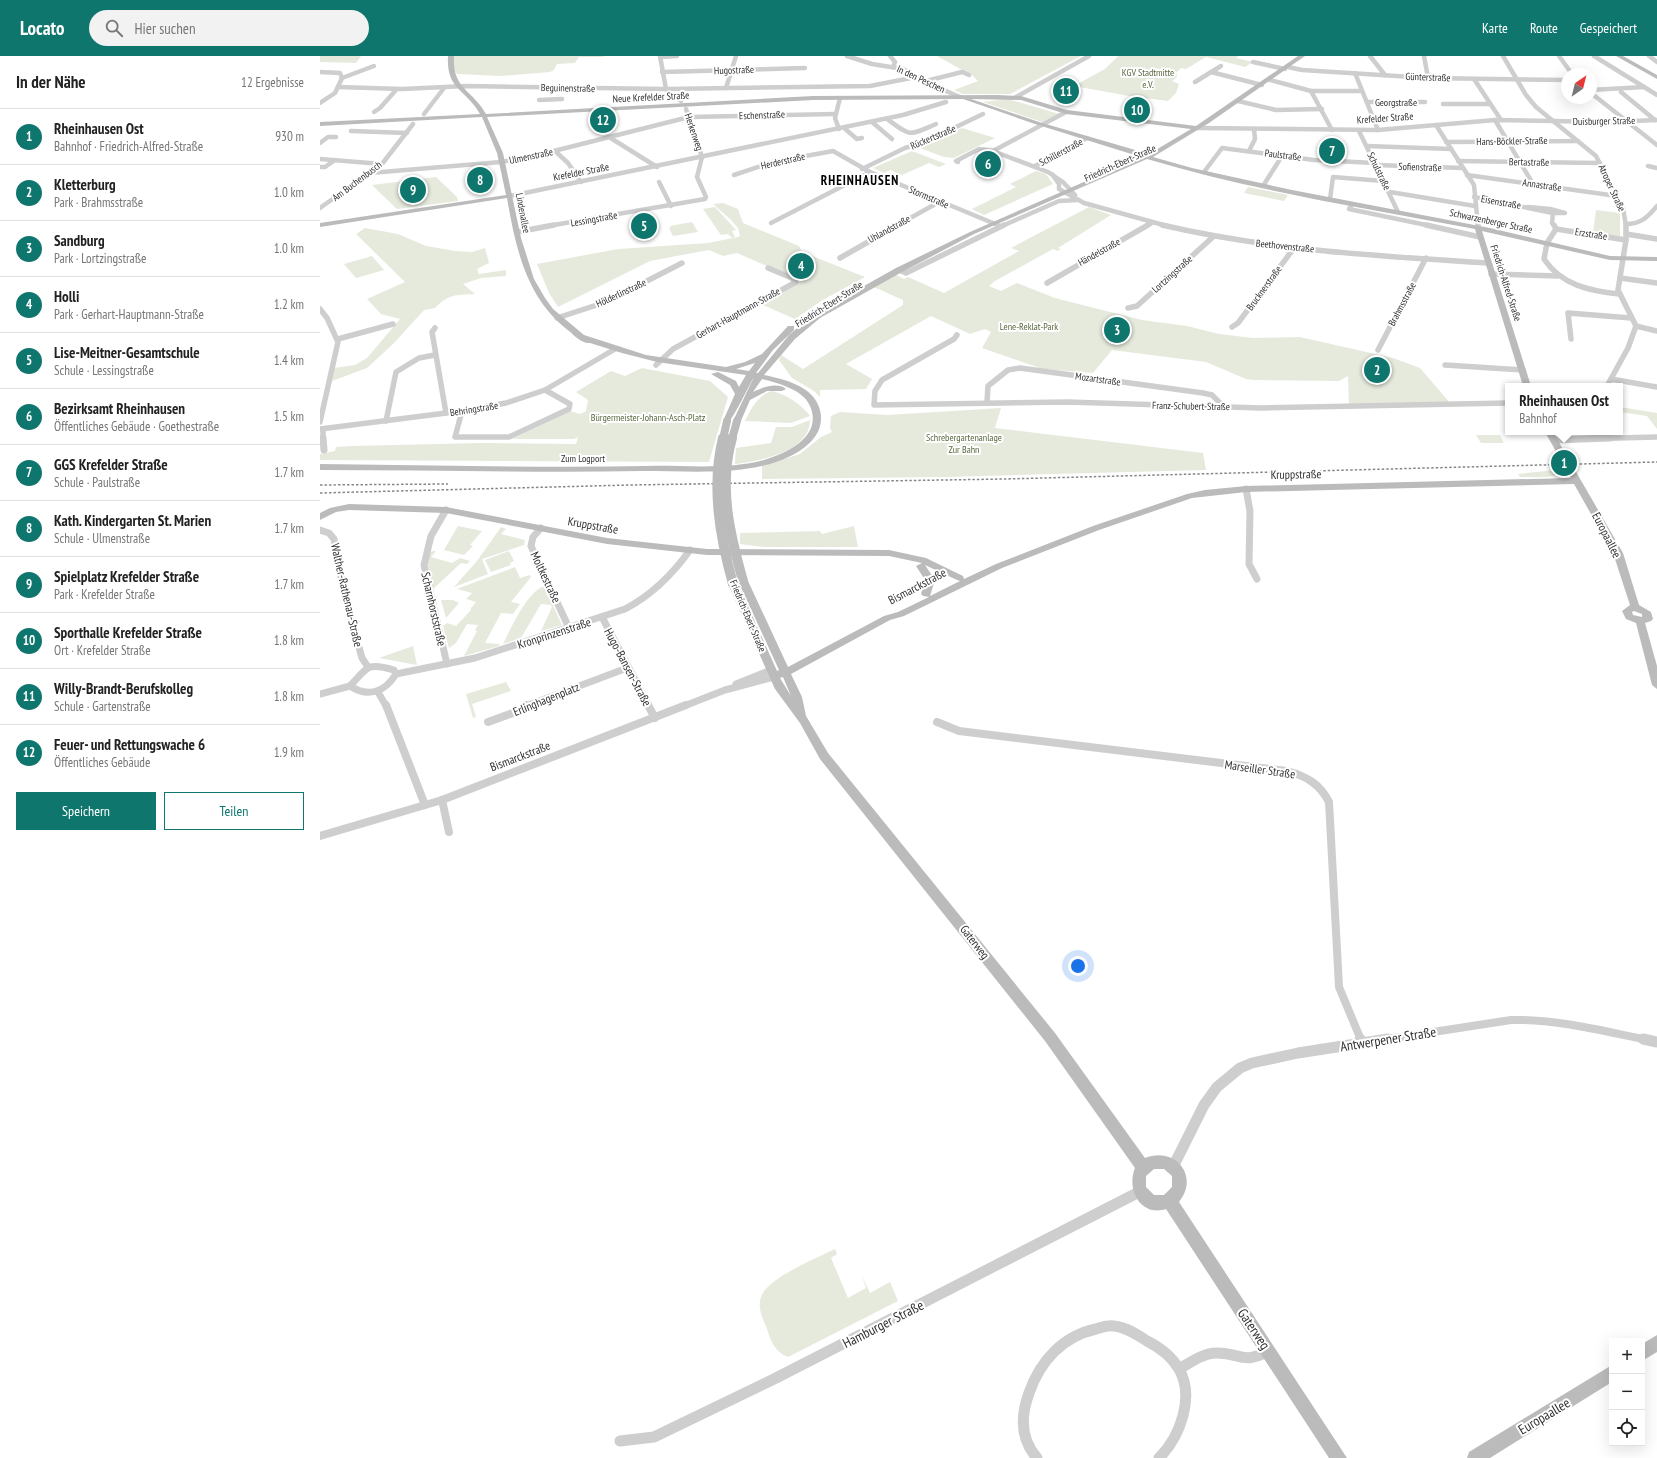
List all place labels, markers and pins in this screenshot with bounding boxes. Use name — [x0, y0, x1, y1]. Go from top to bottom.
pin: 11 — [1053, 76, 1079, 106]
pin: 10 — [1124, 95, 1150, 125]
pin: 12 — [590, 105, 616, 135]
pin: 7 — [1319, 136, 1345, 166]
pin: 6 — [975, 149, 1001, 179]
pin: 8 — [467, 165, 493, 195]
pin: 9 — [400, 175, 426, 205]
pin: 5 — [631, 211, 657, 241]
pin: 4 — [788, 251, 814, 281]
pin: 3 — [1104, 315, 1130, 345]
pin: 2 — [1364, 355, 1390, 385]
pin: 1 — [1551, 448, 1577, 478]

